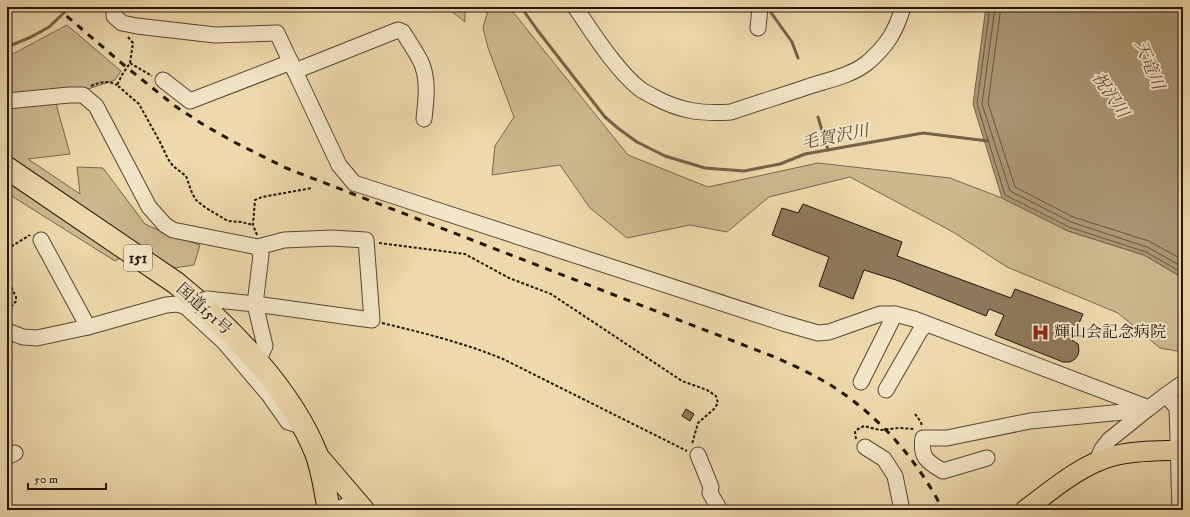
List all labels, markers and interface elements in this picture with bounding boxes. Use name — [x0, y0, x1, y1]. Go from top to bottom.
water label: 天竜川 — [1129, 37, 1170, 95]
water label: 祝沢川 — [1087, 68, 1134, 124]
water label: 毛賀沢川 — [800, 119, 872, 154]
road number: 151 — [124, 245, 152, 271]
street label: 国道151号 — [172, 279, 236, 339]
hospital icon: 輝山会記念病院 — [1031, 322, 1051, 342]
place label: 輝山会記念病院 — [1054, 322, 1166, 342]
scale bar — [28, 465, 106, 491]
text: 50 m — [34, 472, 58, 487]

